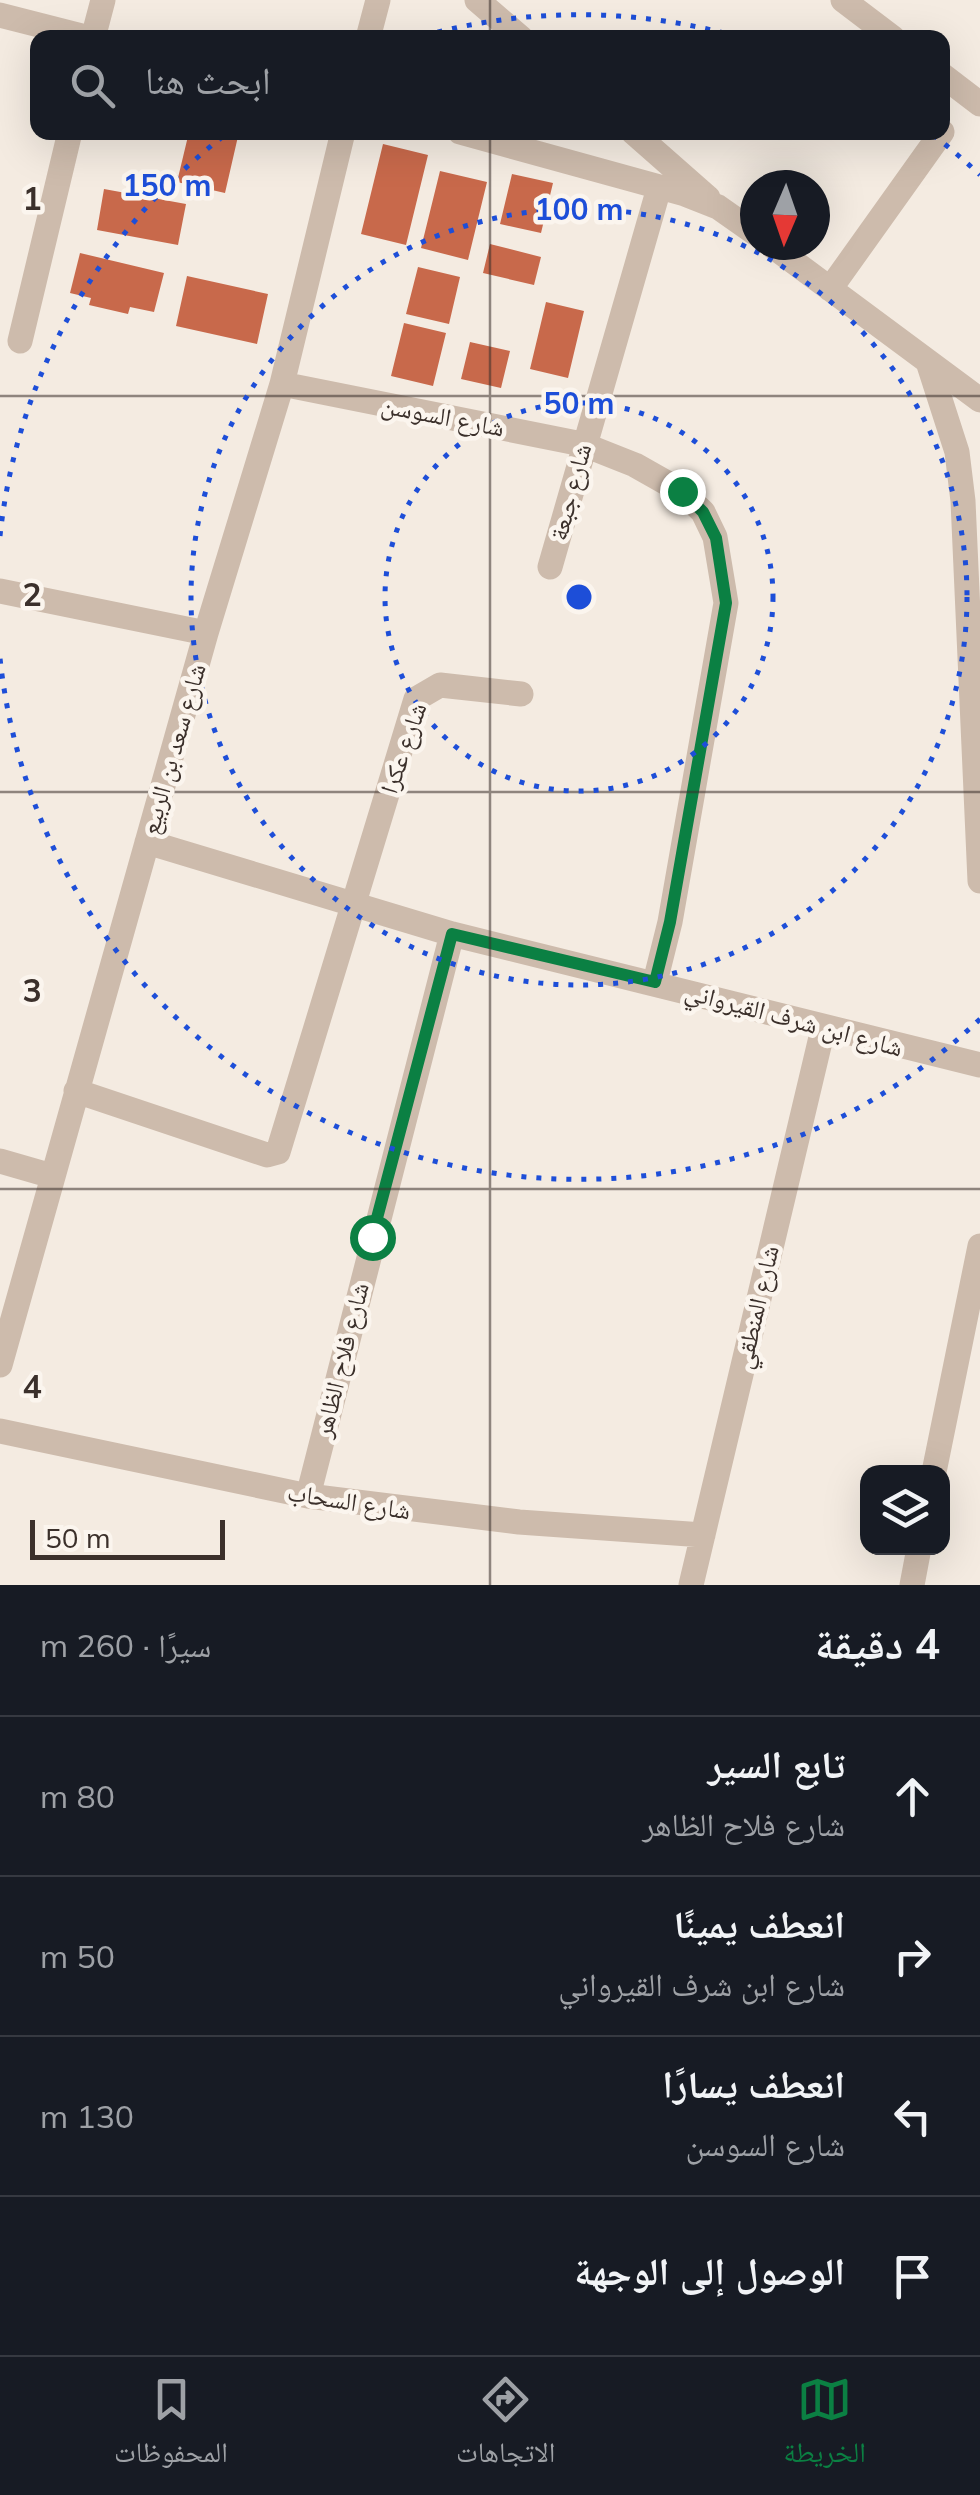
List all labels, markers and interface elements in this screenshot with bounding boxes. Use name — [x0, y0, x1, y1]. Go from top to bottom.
search box — [30, 30, 950, 140]
text: ابحث هنا — [145, 56, 271, 104]
icon: search — [65, 58, 120, 113]
text: 150 m — [122, 166, 212, 204]
north arrow — [740, 170, 830, 260]
text: 1 — [22, 178, 42, 218]
text: 100 m — [534, 190, 624, 228]
text: 50 m — [543, 384, 615, 422]
street label: شارع السوسن — [379, 388, 507, 444]
street label: شارع جبعة — [542, 440, 598, 544]
route end — [660, 469, 706, 515]
text: 2 — [22, 574, 42, 614]
centre of rings — [561, 579, 597, 615]
street label: شارع سعد بن الربيع — [133, 660, 213, 838]
street label: شارع عكرا — [373, 698, 433, 798]
text: 3 — [22, 970, 42, 1010]
street label: شارع ابن شرف القيرواني — [681, 975, 906, 1068]
route start — [350, 1215, 396, 1261]
street label: شارع المنطقي — [726, 1242, 790, 1373]
street label: شارع فلاح الظاهر — [306, 1279, 376, 1442]
text: 4 — [22, 1366, 42, 1406]
map controls — [860, 1465, 950, 1555]
button: layers — [860, 1465, 950, 1555]
street label: شارع السحاب — [285, 1475, 413, 1527]
scale bar — [30, 1515, 225, 1560]
text: 50 m — [45, 1520, 111, 1555]
text: 4 دقيقة — [815, 1617, 940, 1670]
text: سيرًا · 260 m — [40, 1625, 211, 1665]
text: تابع السير — [708, 1740, 845, 1788]
icon: ahead — [885, 1769, 940, 1824]
text: 80 m — [40, 1776, 115, 1816]
text: شارع فلاح الظاهر — [642, 1804, 845, 1844]
text: انعطف يمينًا — [673, 1900, 845, 1948]
icon: right — [885, 1929, 940, 1984]
text: 50 m — [40, 1936, 115, 1976]
text: شارع ابن شرف القيرواني — [558, 1964, 845, 2004]
text: انعطف يسارًا — [662, 2060, 845, 2108]
icon: left — [885, 2089, 940, 2144]
text: 130 m — [40, 2096, 134, 2136]
text: شارع السوسن — [685, 2124, 845, 2164]
text: الوصول إلى الوجهة — [574, 2247, 845, 2295]
icon: arrive — [885, 2249, 940, 2304]
tab: المحفوظات — [114, 2372, 228, 2480]
tab: الاتجاهات — [456, 2372, 555, 2480]
tab: الخريطة — [784, 2372, 866, 2480]

